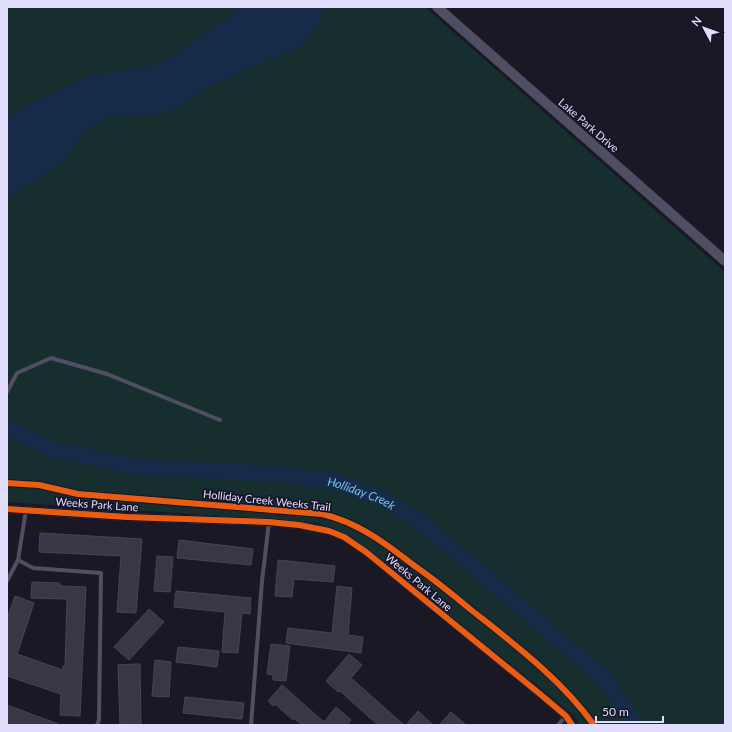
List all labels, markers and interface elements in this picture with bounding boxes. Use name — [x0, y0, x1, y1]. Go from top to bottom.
north arrow — [684, 8, 724, 48]
text: N — [688, 14, 704, 29]
street label: Lake Park Drive — [556, 95, 622, 155]
water label: Holliday Creek — [327, 473, 399, 513]
street label: Holliday Creek Weeks Trail — [203, 487, 331, 513]
street label: Weeks Park Lane — [55, 495, 139, 513]
street label: Weeks Park Lane — [383, 550, 455, 614]
scale bar — [596, 698, 663, 724]
text: 50 m — [602, 704, 629, 719]

